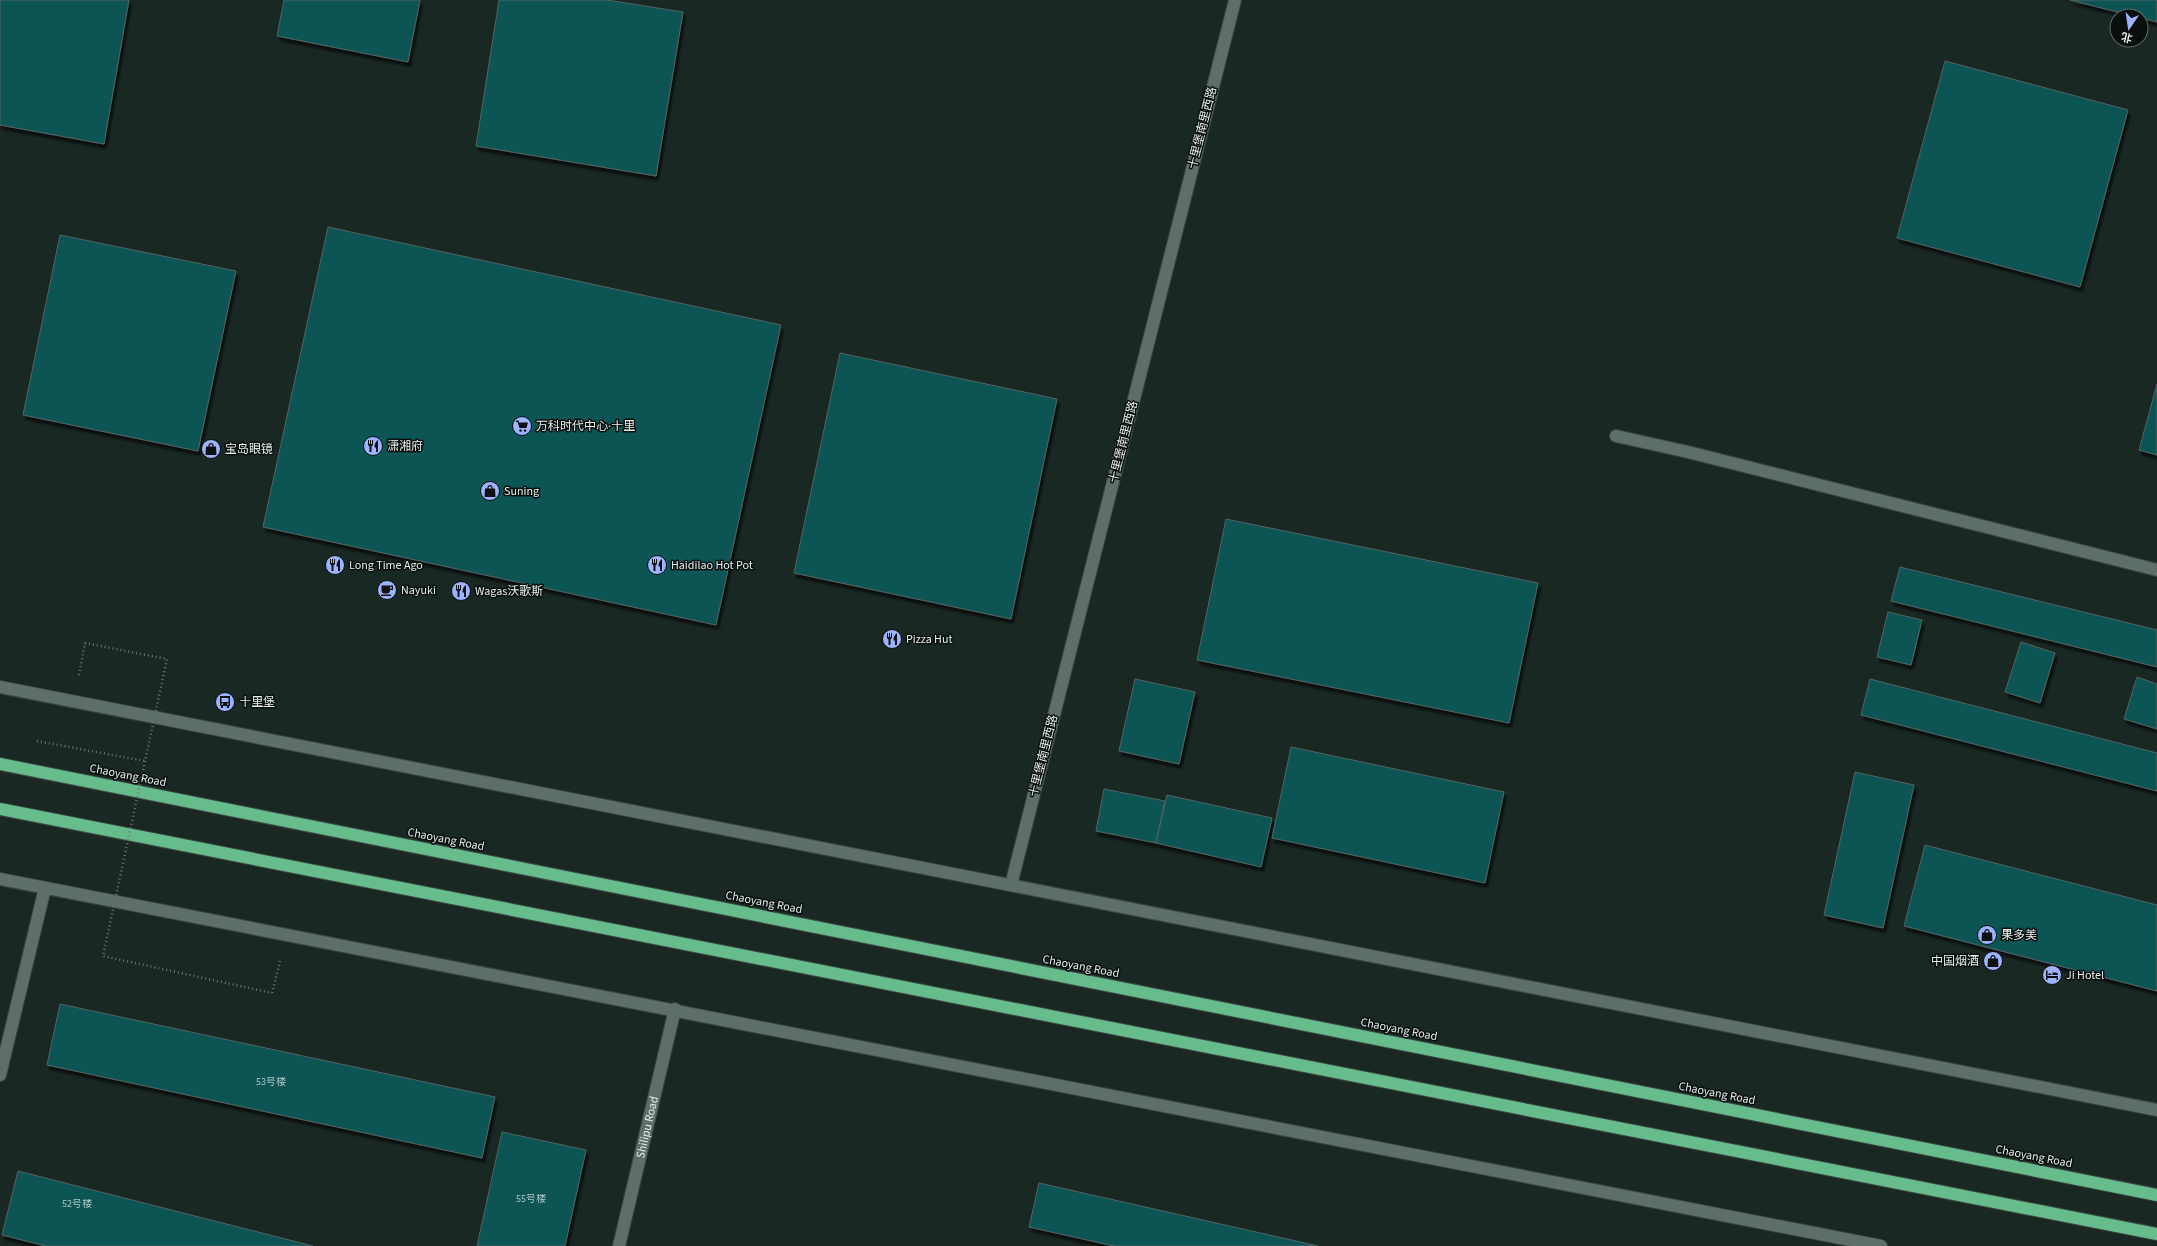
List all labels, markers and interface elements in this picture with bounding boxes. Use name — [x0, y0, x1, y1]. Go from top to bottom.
north arrow — [2109, 8, 2149, 48]
text: 北 — [2120, 29, 2134, 46]
street label: 十里堡南里西路 — [1184, 85, 1221, 171]
street label: 十里堡南里西路 — [1105, 399, 1142, 485]
supermarket icon: 万科时代中心·十里 — [511, 415, 533, 437]
place label: 万科时代中心·十里 — [536, 418, 635, 435]
restaurant icon: 潇湘府 — [362, 435, 384, 457]
shop icon: 宝岛眼镜 — [200, 438, 222, 460]
place label: 潇湘府 — [387, 438, 423, 455]
place label: 宝岛眼镜 — [225, 441, 273, 458]
shop icon: Suning — [479, 480, 501, 502]
place label: Suning — [504, 483, 539, 500]
restaurant icon: Long Time Ago — [324, 554, 346, 576]
restaurant icon: Haidilao Hot Pot — [646, 554, 668, 576]
place label: Long Time Ago — [349, 557, 423, 574]
place label: Haidilao Hot Pot — [671, 557, 753, 574]
cafe icon: Nayuki — [376, 579, 398, 601]
restaurant icon: Wagas沃歌斯 — [450, 580, 472, 602]
place label: Nayuki — [401, 582, 436, 599]
place label: Wagas沃歌斯 — [475, 583, 543, 600]
restaurant icon: Pizza Hut — [881, 628, 903, 650]
place label: Pizza Hut — [906, 631, 953, 648]
bus stop icon: 十里堡 — [214, 691, 236, 713]
place label: 十里堡 — [239, 694, 275, 711]
street label: 十里堡南里西路 — [1025, 713, 1062, 799]
street label: Chaoyang Road — [88, 760, 168, 791]
street label: Chaoyang Road — [406, 824, 486, 855]
street label: Chaoyang Road — [724, 887, 804, 918]
shop icon: 果多美 — [1976, 924, 1998, 946]
place label: 果多美 — [2001, 927, 2037, 944]
shop icon: 中国烟酒 — [1982, 950, 2004, 972]
street label: Chaoyang Road — [1041, 951, 1121, 982]
place label: 中国烟酒 — [1931, 953, 1979, 970]
hotel icon: Ji Hotel — [2041, 964, 2063, 986]
place label: Ji Hotel — [2066, 967, 2104, 984]
street label: Chaoyang Road — [1359, 1014, 1439, 1045]
house number: 53号楼 — [256, 1075, 286, 1089]
street label: Chaoyang Road — [1677, 1078, 1757, 1109]
street label: Shilipu Road — [632, 1095, 663, 1160]
street label: Chaoyang Road — [1994, 1141, 2074, 1172]
house number: 55号楼 — [516, 1192, 546, 1206]
house number: 52号楼 — [62, 1197, 92, 1211]

